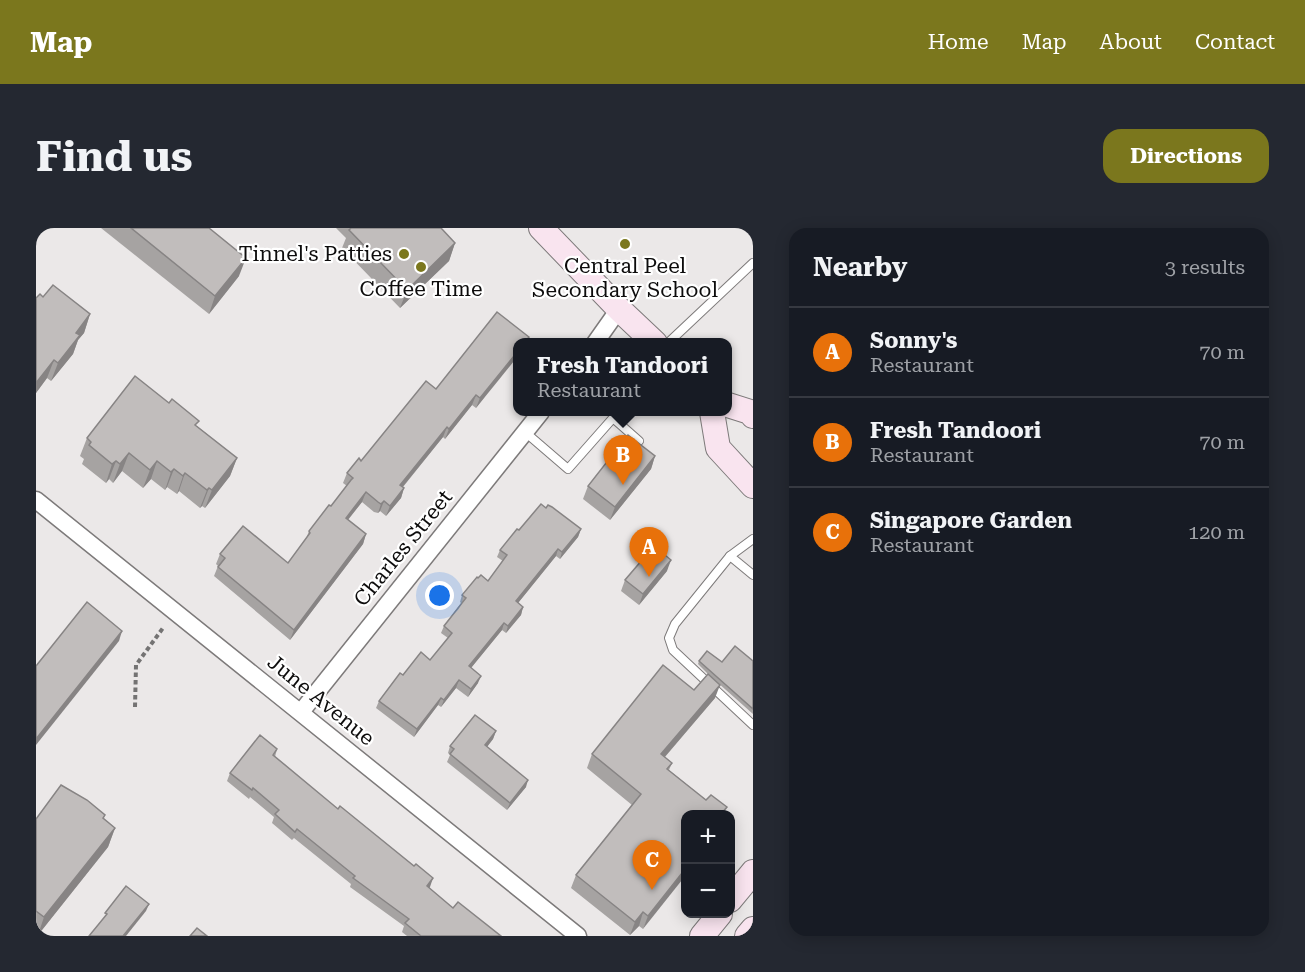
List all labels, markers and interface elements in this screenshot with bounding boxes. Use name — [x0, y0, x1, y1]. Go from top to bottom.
text: Map — [30, 26, 92, 59]
text: Home — [928, 30, 989, 54]
text: Map — [1022, 30, 1067, 54]
text: About — [1100, 30, 1162, 54]
text: Contact — [1195, 30, 1275, 54]
button: Directions — [1103, 129, 1269, 183]
text: Find us — [36, 132, 193, 181]
marker: Central Peel Secondary School — [618, 237, 632, 251]
place label: Tinnel's Patties — [238, 242, 392, 266]
marker: Tinnel's Patties — [397, 247, 411, 261]
text: Nearby — [813, 252, 907, 282]
place label: Central Peel Secondary School — [532, 254, 718, 302]
text: 3 results — [1165, 255, 1245, 279]
marker: Coffee Time — [414, 260, 428, 274]
place label: Coffee Time — [360, 277, 482, 301]
text: Sonny's — [870, 328, 957, 353]
popup — [513, 338, 732, 416]
text: A — [825, 340, 840, 364]
text: 70 m — [1199, 340, 1245, 364]
text: Fresh Tandoori — [537, 353, 708, 378]
text: Restaurant — [870, 353, 974, 377]
text: Restaurant — [537, 378, 641, 402]
text: Fresh Tandoori — [870, 418, 1041, 443]
text: B — [825, 430, 840, 454]
text: 70 m — [1199, 430, 1245, 454]
pin: B — [604, 436, 642, 485]
text: Restaurant — [870, 443, 974, 467]
street label: Charles Street — [349, 485, 457, 611]
text: Singapore Garden — [870, 508, 1072, 533]
text: C — [826, 520, 840, 544]
text: 120 m — [1188, 520, 1245, 544]
pin: A — [630, 528, 668, 577]
text: Restaurant — [870, 533, 974, 557]
your location — [425, 581, 454, 610]
street label: June Avenue — [263, 650, 379, 750]
map controls — [681, 810, 735, 918]
button: + — [681, 810, 735, 864]
pin: C — [632, 840, 672, 890]
button: − — [681, 864, 735, 918]

